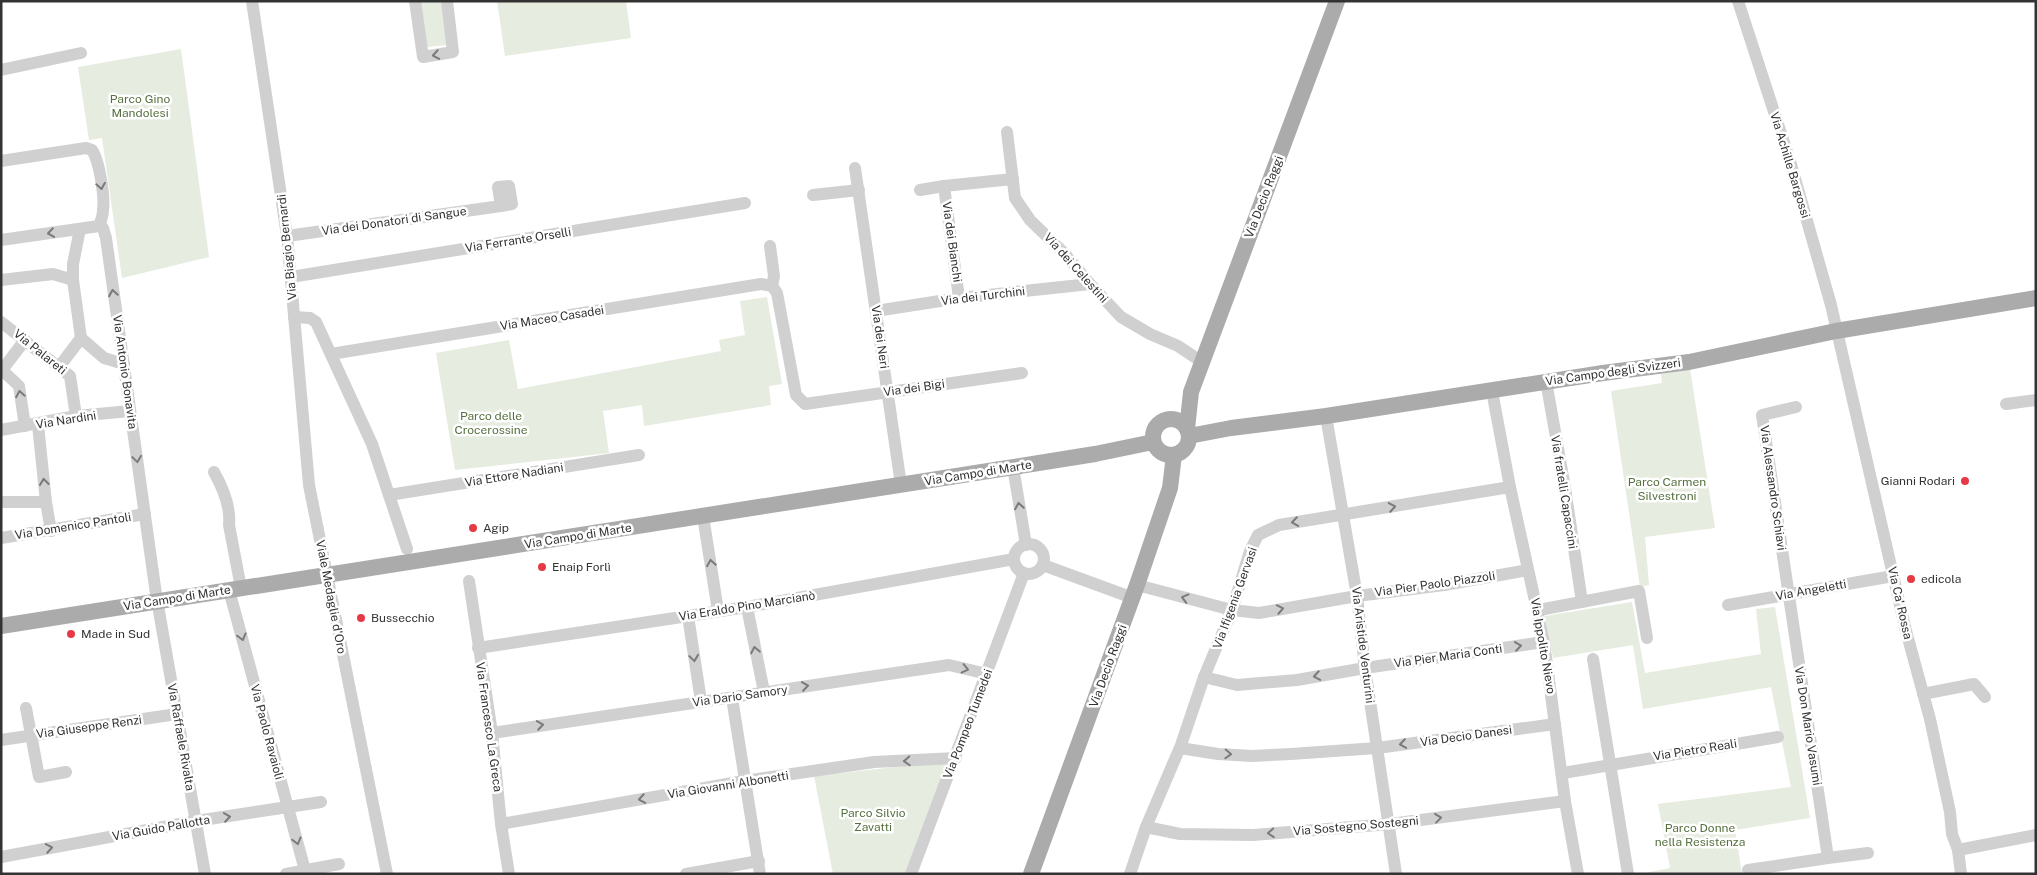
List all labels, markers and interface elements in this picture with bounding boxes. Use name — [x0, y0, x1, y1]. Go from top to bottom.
one-way arrow — [431, 49, 440, 59]
park label: Parco Gino Mandolesi — [110, 92, 170, 120]
street label: Via Achille Bargossi — [1767, 110, 1813, 220]
street label: Via Decio Raggi — [1242, 154, 1286, 240]
one-way arrow — [96, 182, 106, 190]
street label: Via Biagio Bernardi — [274, 193, 300, 301]
street label: Via dei Bianchi — [939, 201, 965, 283]
street label: Via dei Donatori di Sangue — [321, 204, 468, 238]
street label: Via Ferrante Orselli — [464, 225, 572, 255]
one-way arrow — [47, 227, 55, 238]
street label: Via dei Celestini — [1041, 230, 1111, 306]
street label: Via dei Turchini — [940, 284, 1026, 308]
one-way arrow — [109, 289, 119, 298]
street label: Via Maceo Casadei — [499, 303, 605, 333]
street label: Via dei Neri — [869, 304, 891, 370]
street label: Via Antonio Bonavita — [110, 314, 140, 430]
street label: Via Palareti — [11, 327, 69, 378]
street label: Via Campo degli Svizzeri — [1544, 356, 1682, 388]
street label: Via dei Bigi — [882, 377, 946, 399]
one-way arrow — [16, 390, 26, 398]
street label: Via Nardini — [35, 408, 97, 432]
park label: Parco delle Crocerossine — [454, 409, 528, 437]
street label: Via Alessandro Schiavi — [1757, 425, 1789, 551]
street label: Via fratelli Capaccini — [1548, 434, 1580, 550]
one-way arrow — [132, 455, 142, 464]
street label: Via Campo di Marte — [923, 458, 1033, 488]
street label: Via Ettore Nadiani — [464, 460, 564, 490]
place label: Gianni Rodari — [1881, 474, 1955, 488]
park label: Parco Carmen Silvestroni — [1628, 475, 1706, 503]
marker: Gianni Rodari — [1959, 475, 1971, 487]
one-way arrow — [39, 478, 50, 486]
one-way arrow — [1015, 502, 1025, 510]
one-way arrow — [1388, 502, 1396, 513]
street label: Via Domenico Pantoli — [14, 510, 132, 542]
one-way arrow — [1291, 517, 1300, 527]
place label: Agip — [483, 521, 509, 535]
street label: Via Campo di Marte — [523, 521, 633, 551]
marker: Agip — [467, 522, 479, 534]
street label: Viale Medaglie d'Oro — [313, 539, 349, 655]
street label: Via Ifigenia Gervasi — [1210, 545, 1260, 651]
one-way arrow — [706, 559, 717, 567]
place label: Enaip Forlì — [552, 560, 611, 574]
marker: Enaip Forlì — [536, 561, 548, 573]
street label: Via Ca' Rossa — [1885, 565, 1915, 641]
street label: Via Pier Paolo Piazzoli — [1374, 569, 1496, 599]
place label: edicola — [1921, 572, 1962, 586]
marker: edicola — [1905, 573, 1917, 585]
street label: Via Angeletti — [1774, 577, 1848, 603]
street label: Via Campo di Marte — [122, 583, 232, 613]
street label: Via Aristide Venturini — [1349, 586, 1377, 704]
street label: Via Eraldo Pino Marcianò — [678, 588, 816, 624]
one-way arrow — [1181, 593, 1189, 603]
street label: Via Ippolito Nievo — [1528, 597, 1558, 695]
one-way arrow — [1276, 604, 1284, 614]
place label: Bussecchio — [371, 611, 435, 625]
marker: Bussecchio — [355, 612, 367, 624]
street label: Via Decio Raggi — [1087, 623, 1129, 709]
place label: Made in Sud — [81, 627, 150, 641]
marker: Made in Sud — [65, 628, 77, 640]
one-way arrow — [236, 633, 246, 641]
street label: Via Pier Maria Conti — [1393, 641, 1503, 671]
one-way arrow — [1514, 641, 1522, 652]
one-way arrow — [751, 645, 761, 654]
one-way arrow — [689, 654, 699, 663]
street label: Via Francesco La Greca — [473, 661, 505, 793]
one-way arrow — [961, 663, 970, 674]
street label: Via Don Mario Vasumi — [1792, 665, 1824, 787]
street label: Via Pompeo Tumedei — [941, 667, 995, 781]
one-way arrow — [1313, 671, 1322, 681]
street label: Via Raffaele Rivalta — [165, 682, 197, 792]
street label: Via Dario Samory — [692, 682, 789, 710]
one-way arrow — [800, 682, 809, 692]
street label: Via Paolo Ravaioli — [248, 683, 286, 781]
street label: Via Giuseppe Renzi — [35, 713, 143, 741]
one-way arrow — [536, 721, 544, 731]
street label: Via Decio Danesi — [1419, 723, 1513, 749]
street label: Via Pietro Reali — [1652, 736, 1738, 764]
one-way arrow — [1398, 739, 1407, 749]
one-way arrow — [1225, 749, 1233, 760]
one-way arrow — [903, 755, 911, 766]
street label: Via Giovanni Albonetti — [666, 769, 790, 801]
one-way arrow — [638, 794, 647, 804]
park label: Parco Silvio Zavatti — [840, 806, 906, 834]
one-way arrow — [223, 812, 231, 823]
street label: Via Guido Pallotta — [111, 813, 211, 843]
one-way arrow — [1434, 813, 1442, 823]
street label: Via Sostegno Sostegni — [1293, 814, 1419, 838]
park label: Parco Donne nella Resistenza — [1655, 821, 1745, 849]
one-way arrow — [1267, 827, 1275, 838]
one-way arrow — [292, 836, 302, 844]
one-way arrow — [45, 843, 54, 853]

